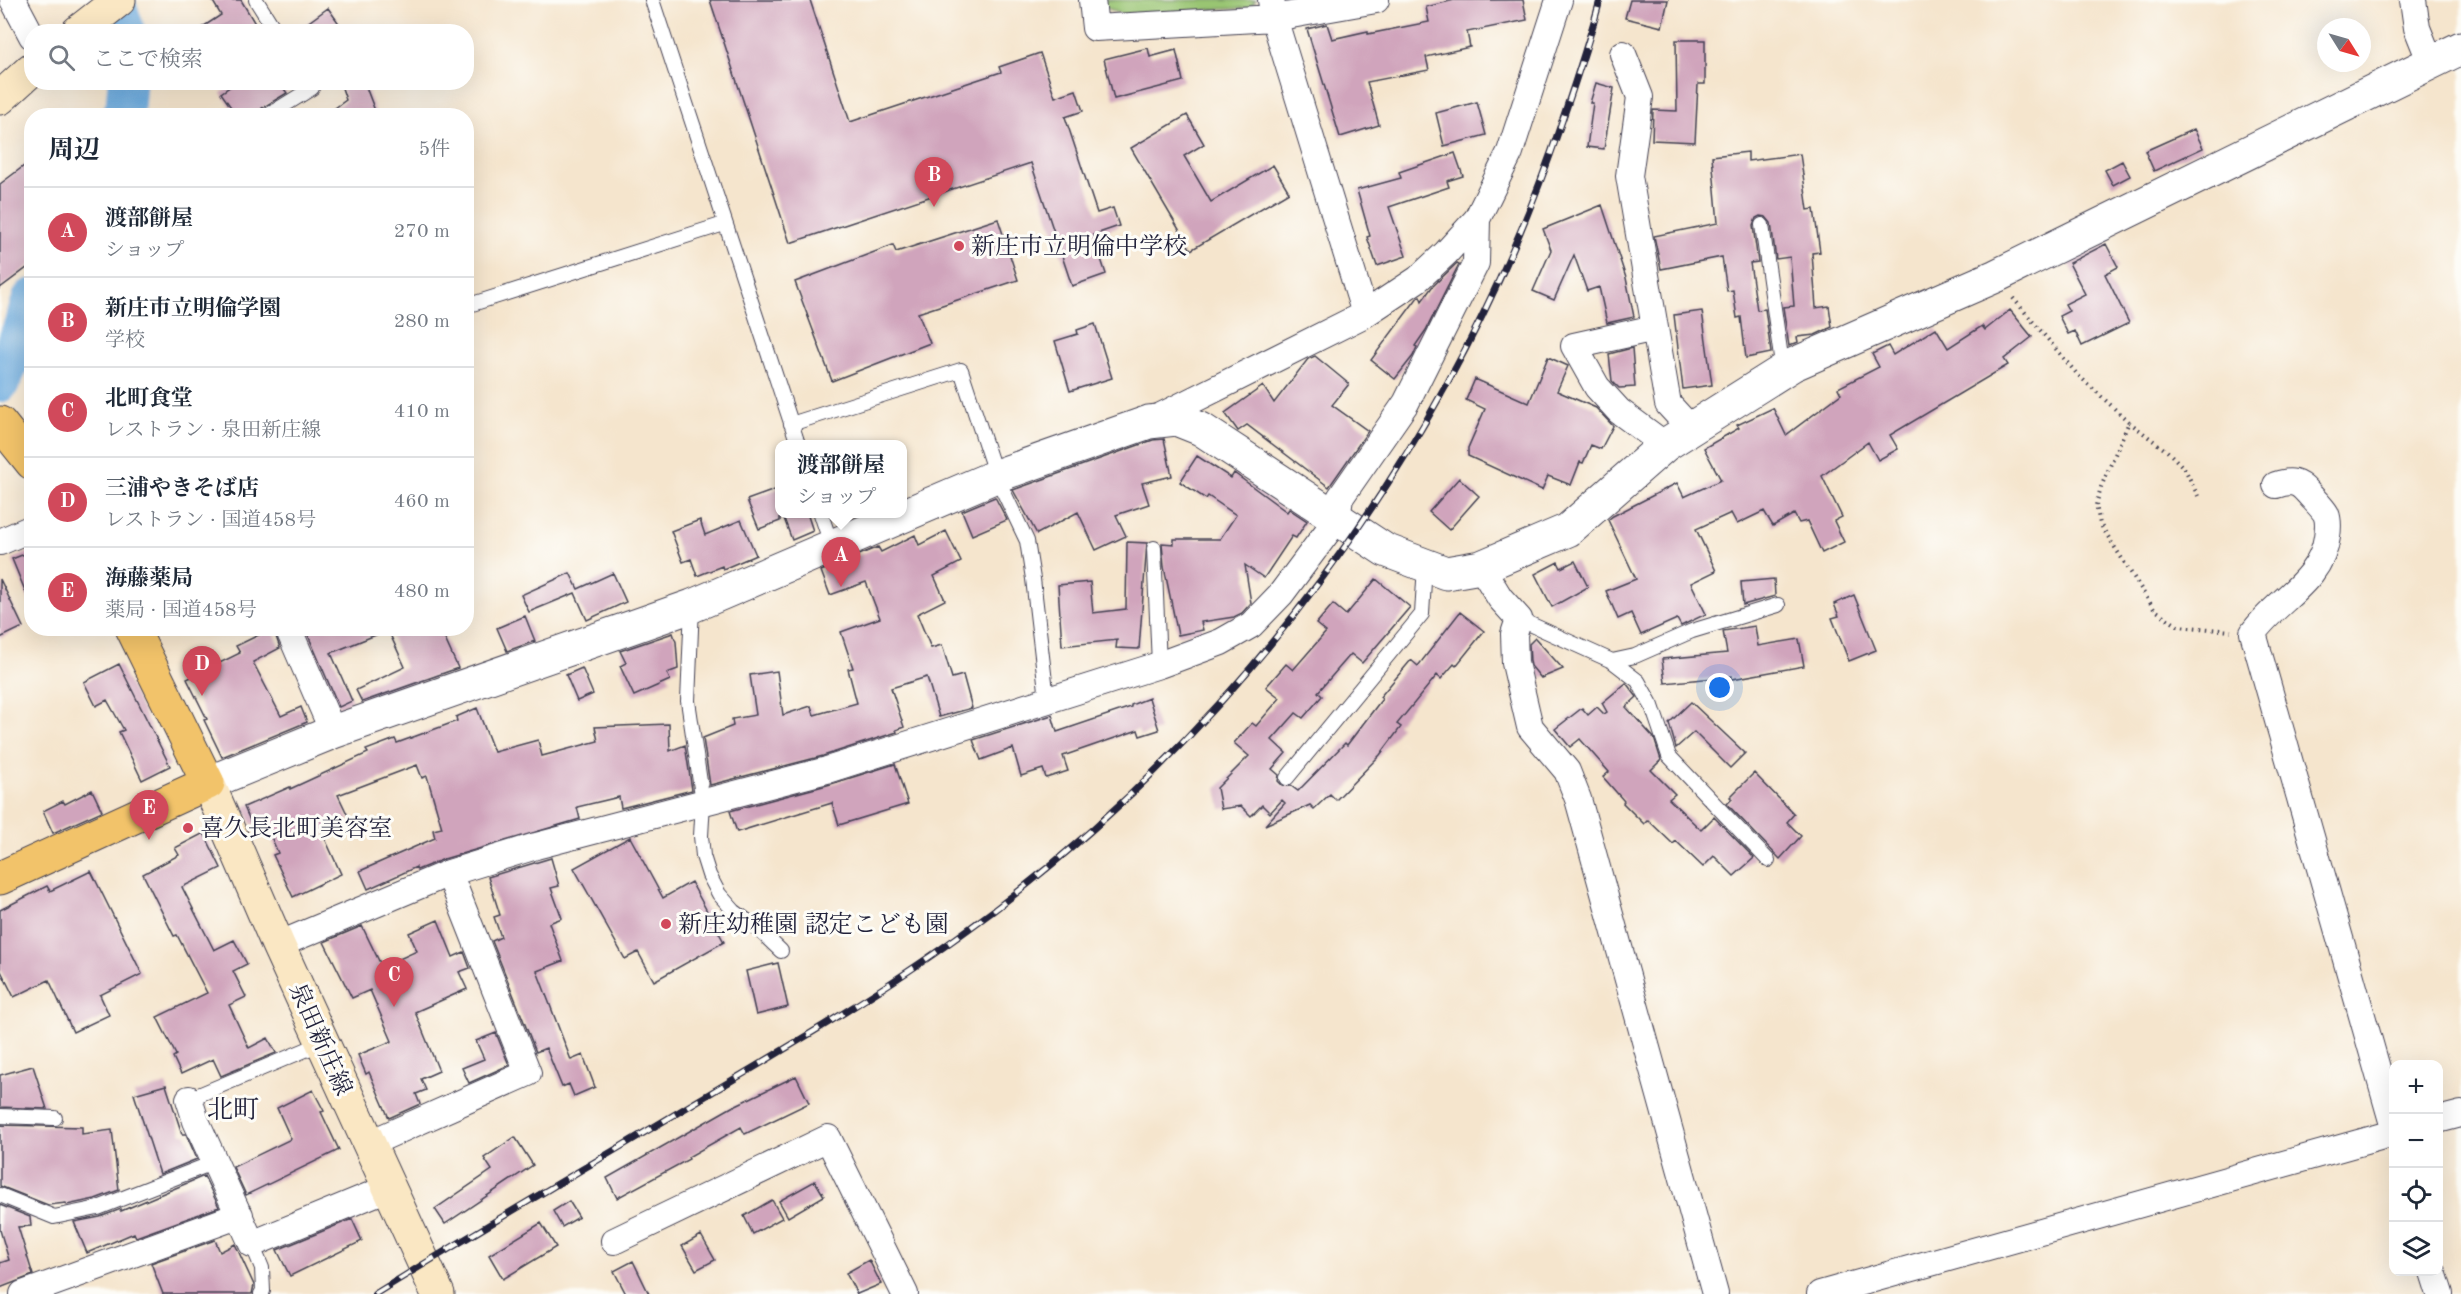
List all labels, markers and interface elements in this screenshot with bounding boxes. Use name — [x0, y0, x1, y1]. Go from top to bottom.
north arrow — [2317, 18, 2371, 72]
search box — [24, 24, 474, 90]
icon: search — [45, 41, 78, 74]
text: ここで検索 — [93, 49, 203, 71]
text: 周辺 — [48, 138, 100, 164]
text: 5件 — [418, 140, 450, 160]
pin: B — [914, 158, 954, 207]
text: 渡部餅屋 — [105, 208, 193, 230]
text: A — [60, 222, 75, 242]
text: 270 m — [394, 222, 450, 242]
place label: 新庄市立明倫中学校 — [971, 233, 1187, 260]
marker: 新庄市立明倫中学校 — [952, 239, 966, 253]
text: ショップ — [105, 241, 185, 261]
text: 新庄市立明倫学園 — [105, 298, 281, 320]
text: B — [60, 312, 75, 332]
text: 280 m — [394, 312, 450, 332]
text: 学校 — [105, 331, 145, 351]
text: 北町食堂 — [105, 388, 193, 410]
text: C — [61, 402, 74, 422]
text: 410 m — [394, 402, 450, 422]
text: レストラン · 泉田新庄線 — [105, 421, 321, 441]
popup — [775, 440, 907, 518]
text: 渡部餅屋 — [797, 455, 885, 477]
text: 三浦やきそば店 — [105, 478, 259, 500]
text: ショップ — [797, 488, 877, 508]
text: D — [60, 492, 75, 512]
text: 460 m — [394, 492, 450, 512]
text: レストラン · 国道458号 — [105, 511, 316, 531]
pin: A — [822, 538, 860, 587]
text: 海藤薬局 — [105, 568, 193, 590]
text: E — [61, 582, 74, 602]
text: 480 m — [394, 582, 450, 602]
text: 薬局 · 国道458号 — [105, 601, 257, 621]
pin: D — [182, 646, 222, 696]
your location — [1705, 673, 1734, 702]
pin: E — [130, 790, 168, 840]
place label: 喜久長北町美容室 — [200, 815, 392, 842]
marker: 喜久長北町美容室 — [181, 821, 195, 835]
place label: 新庄幼稚園 認定こども園 — [678, 911, 949, 938]
marker: 新庄幼稚園 認定こども園 — [659, 917, 673, 931]
pin: C — [374, 958, 414, 1007]
street label: 泉田新庄線 — [284, 979, 357, 1100]
map controls — [2389, 1060, 2443, 1276]
button: + — [2389, 1060, 2443, 1114]
district label: 北町 — [207, 1097, 259, 1124]
button: − — [2389, 1114, 2443, 1168]
button: locate — [2389, 1168, 2443, 1222]
button: layers — [2389, 1222, 2443, 1276]

